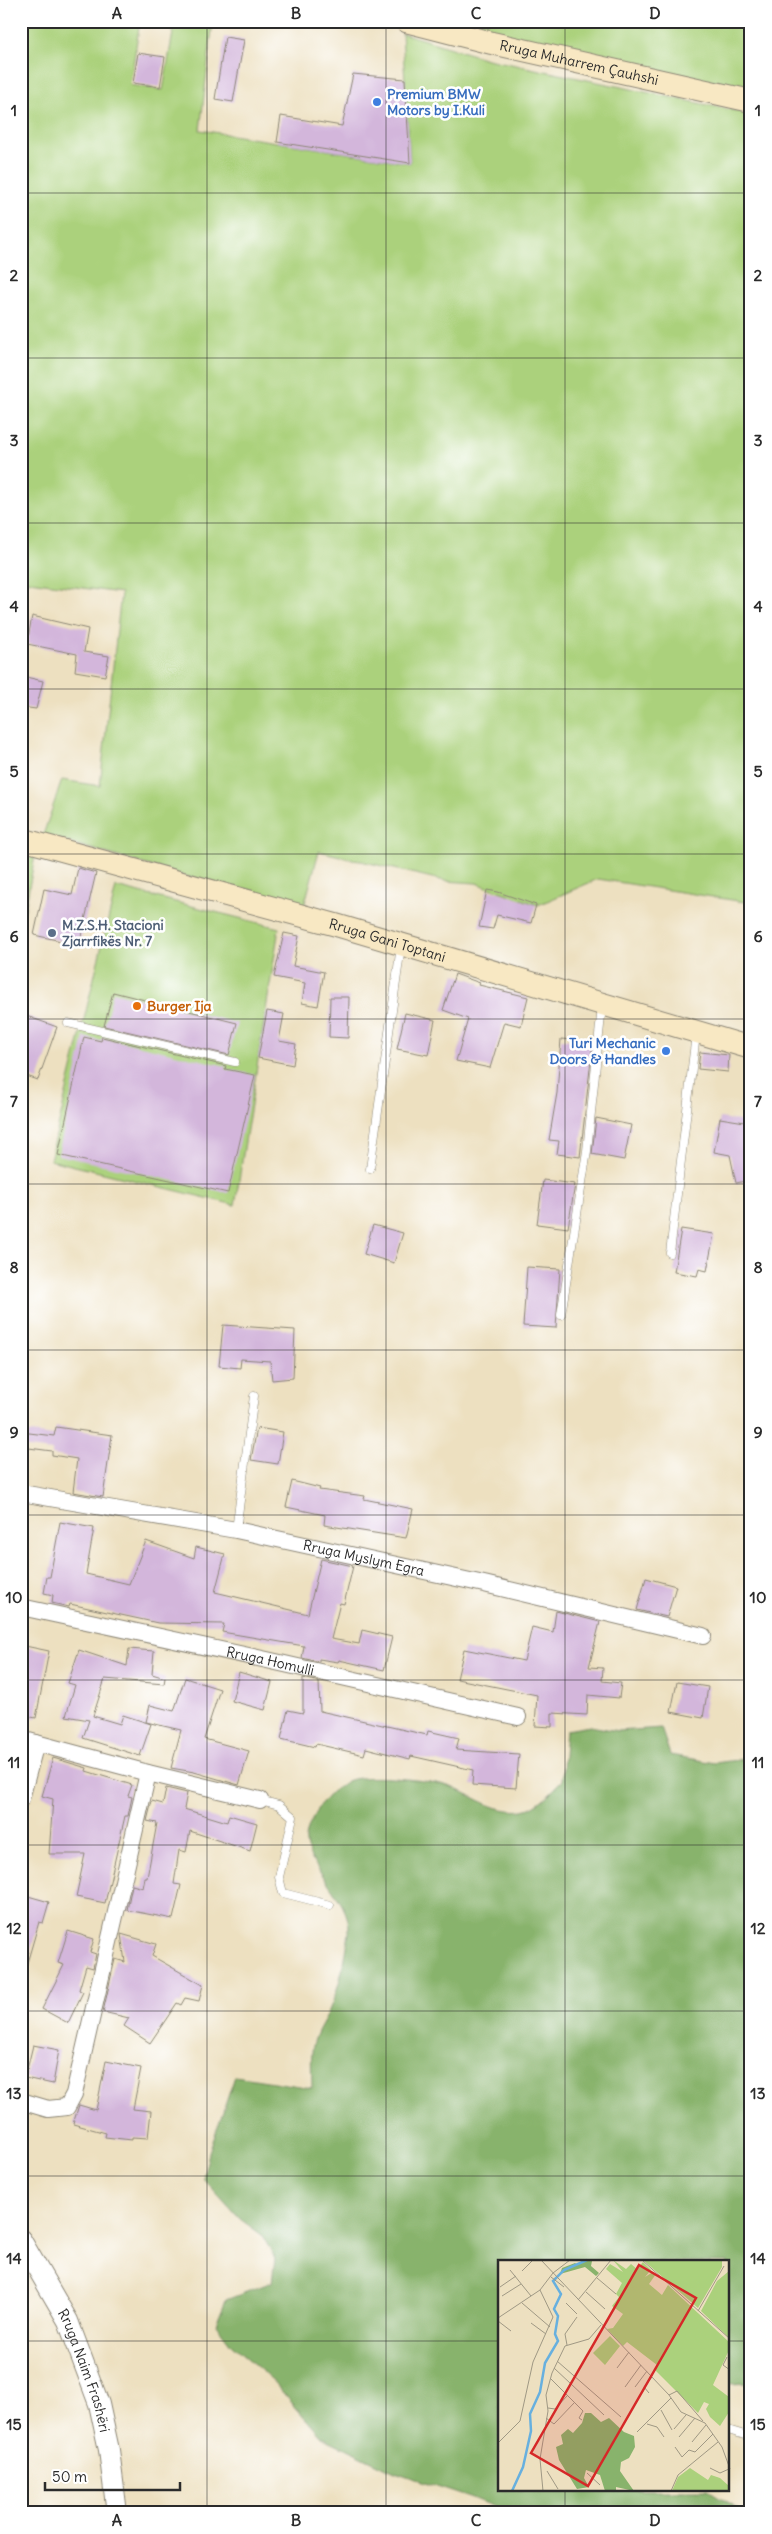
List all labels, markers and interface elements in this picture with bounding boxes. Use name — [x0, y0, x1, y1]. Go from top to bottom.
text: A — [112, 3, 122, 23]
text: B — [291, 3, 302, 23]
text: C — [471, 3, 482, 23]
text: D — [649, 3, 661, 23]
street label: Rruga Muharrem Çauhshi — [498, 36, 660, 89]
place label: Premium BMW Motors by I.Kuli — [387, 85, 485, 119]
marker: Premium BMW Motors by I.Kuli — [371, 96, 383, 108]
text: 1 — [11, 100, 17, 120]
text: 1 — [755, 100, 761, 120]
text: 2 — [10, 265, 19, 285]
text: 2 — [754, 265, 763, 285]
text: 3 — [9, 430, 19, 450]
text: 3 — [753, 430, 763, 450]
text: 4 — [9, 596, 19, 616]
text: 4 — [753, 596, 763, 616]
text: 5 — [9, 761, 19, 781]
text: 5 — [753, 761, 763, 781]
street label: Rruga Gani Toptani — [327, 914, 448, 966]
place label: M.Z.S.H. Stacioni Zjarrfikës Nr. 7 — [62, 916, 164, 950]
text: 6 — [9, 926, 19, 946]
text: 6 — [753, 926, 763, 946]
marker: M.Z.S.H. Stacioni Zjarrfikës Nr. 7 — [46, 927, 58, 939]
place label: Burger Ija — [147, 997, 212, 1015]
marker: Burger Ija — [131, 1000, 143, 1012]
place label: Turi Mechanic Doors & Handles — [549, 1034, 657, 1068]
marker: Turi Mechanic Doors & Handles — [660, 1045, 672, 1057]
text: 7 — [10, 1091, 18, 1111]
text: 7 — [754, 1091, 762, 1111]
text: 8 — [9, 1257, 19, 1277]
text: 8 — [753, 1257, 763, 1277]
text: 9 — [9, 1422, 19, 1442]
text: 9 — [753, 1422, 763, 1442]
street label: Rruga Myslym Egra — [302, 1536, 426, 1580]
text: 10 — [6, 1587, 22, 1607]
text: 10 — [750, 1587, 766, 1607]
street label: Rruga Homulli — [225, 1642, 316, 1679]
text: 11 — [8, 1752, 20, 1772]
text: 11 — [752, 1752, 764, 1772]
text: 12 — [6, 1918, 22, 1938]
text: 12 — [750, 1918, 766, 1938]
text: 13 — [6, 2083, 22, 2103]
text: 13 — [750, 2083, 766, 2103]
text: 14 — [6, 2248, 22, 2268]
text: 14 — [750, 2248, 766, 2268]
inset map — [498, 2260, 730, 2492]
street label: Rruga Naim Frashëri — [54, 2306, 114, 2434]
text: 15 — [6, 2414, 22, 2434]
text: 15 — [750, 2414, 766, 2434]
scale bar — [45, 2459, 180, 2491]
text: 50 m — [52, 2467, 87, 2486]
text: A — [112, 2510, 122, 2530]
text: B — [291, 2510, 302, 2530]
text: C — [471, 2510, 482, 2530]
text: D — [649, 2510, 661, 2530]

